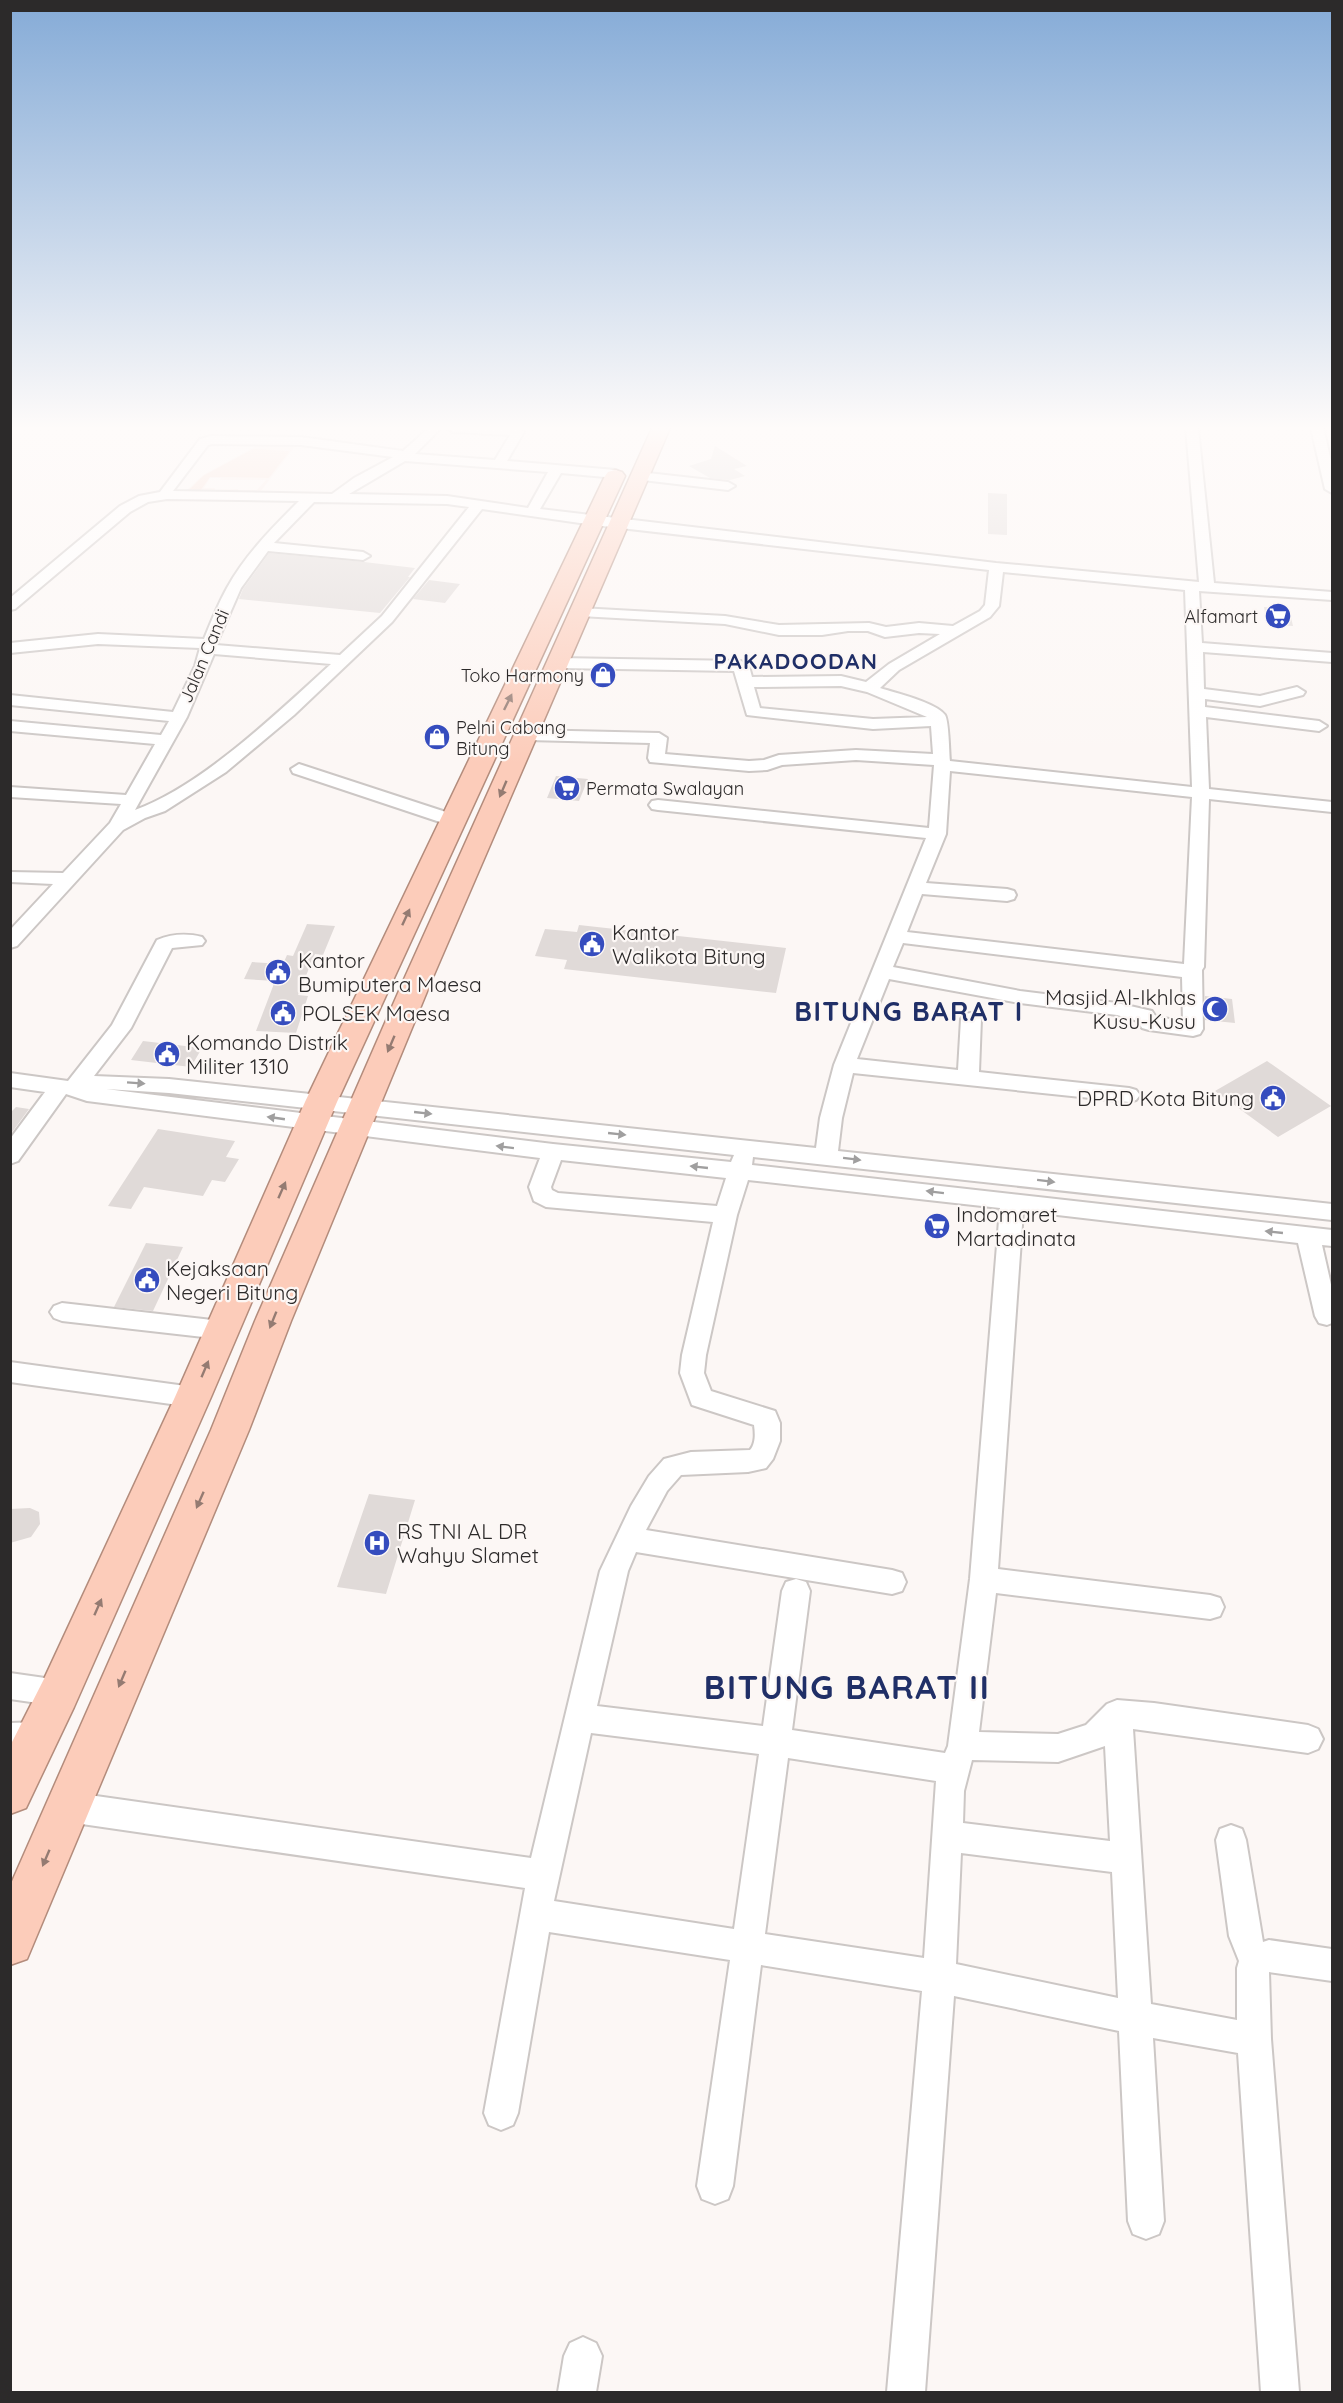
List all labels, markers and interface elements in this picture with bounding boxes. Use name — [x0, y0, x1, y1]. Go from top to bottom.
supermarket icon: Alfamart — [1263, 601, 1293, 631]
place label: Alfamart — [1184, 605, 1258, 628]
street label: Jalan Candi — [174, 606, 234, 706]
district label: PAKADOODAN — [714, 647, 878, 675]
shop icon: Toko Harmony — [588, 660, 618, 690]
place label: Toko Harmony — [461, 664, 584, 687]
one-way arrow — [503, 694, 512, 711]
place label: Pelni Cabang Bitung — [456, 716, 566, 760]
shop icon: Pelni Cabang Bitung — [422, 722, 452, 752]
supermarket icon: Permata Swalayan — [552, 773, 582, 803]
place label: Permata Swalayan — [586, 777, 744, 800]
one-way arrow — [498, 780, 507, 798]
one-way arrow — [402, 908, 411, 925]
place label: Kantor Walikota Bitung — [612, 919, 766, 969]
public building icon: Kantor Walikota Bitung — [577, 929, 607, 959]
place label: Kantor Bumiputera Maesa — [298, 947, 482, 997]
public building icon: Kantor Bumiputera Maesa — [263, 957, 293, 987]
place label: Masjid Al-Ikhlas Kusu-Kusu — [1045, 984, 1196, 1034]
district label: BITUNG BARAT I — [794, 994, 1024, 1028]
mosque icon: Masjid Al-Ikhlas Kusu-Kusu — [1200, 994, 1230, 1024]
public building icon: POLSEK Maesa — [268, 998, 298, 1028]
place label: POLSEK Maesa — [302, 1000, 450, 1026]
place label: Komando Distrik Militer 1310 — [186, 1029, 348, 1079]
one-way arrow — [386, 1036, 396, 1054]
public building icon: Komando Distrik Militer 1310 — [152, 1039, 182, 1069]
one-way arrow — [127, 1078, 146, 1088]
public building icon: DPRD Kota Bitung — [1258, 1083, 1288, 1113]
place label: DPRD Kota Bitung — [1077, 1085, 1254, 1111]
one-way arrow — [413, 1108, 432, 1118]
one-way arrow — [266, 1114, 285, 1123]
one-way arrow — [607, 1129, 626, 1138]
one-way arrow — [495, 1142, 514, 1152]
one-way arrow — [843, 1154, 862, 1164]
one-way arrow — [689, 1163, 708, 1172]
one-way arrow — [1037, 1177, 1056, 1186]
one-way arrow — [277, 1180, 287, 1198]
one-way arrow — [925, 1188, 944, 1197]
place label: Indomaret Martadinata — [956, 1201, 1076, 1251]
supermarket icon: Indomaret Martadinata — [922, 1211, 952, 1241]
one-way arrow — [1265, 1227, 1284, 1236]
place label: Kejaksaan Negeri Bitung — [166, 1255, 298, 1305]
public building icon: Kejaksaan Negeri Bitung — [132, 1265, 162, 1295]
one-way arrow — [268, 1312, 278, 1330]
one-way arrow — [201, 1360, 210, 1378]
one-way arrow — [195, 1491, 204, 1508]
place label: RS TNI AL DR Wahyu Slamet — [397, 1518, 539, 1568]
hospital icon: RS TNI AL DR Wahyu Slamet — [362, 1528, 392, 1558]
one-way arrow — [93, 1598, 103, 1616]
district label: BITUNG BARAT II — [704, 1666, 990, 1707]
one-way arrow — [117, 1670, 127, 1688]
one-way arrow — [41, 1849, 50, 1867]

